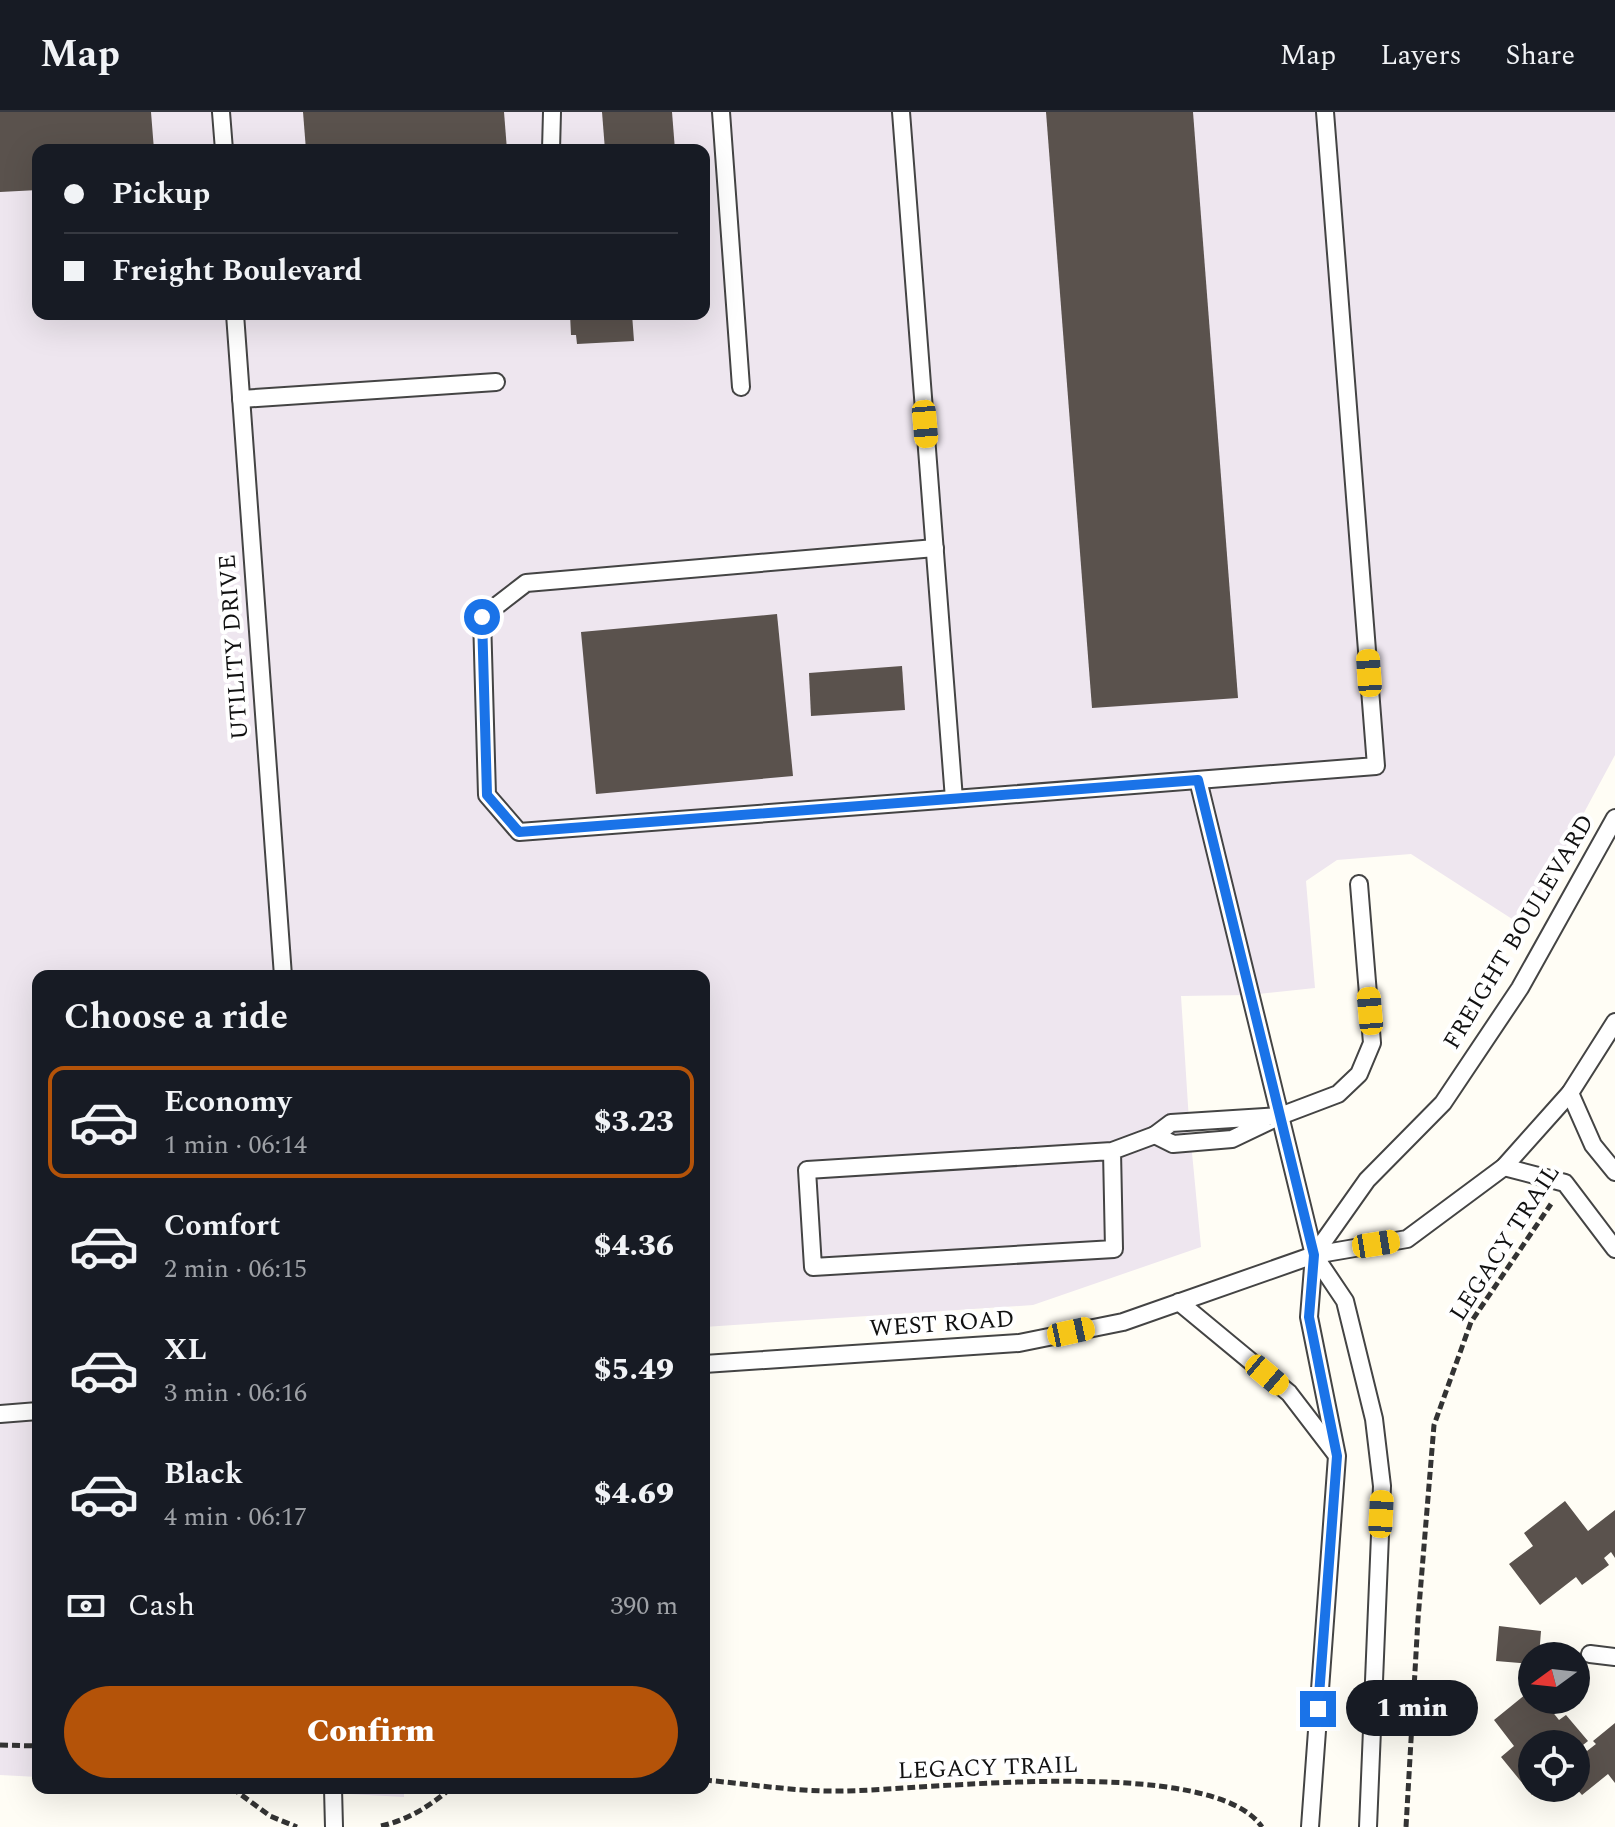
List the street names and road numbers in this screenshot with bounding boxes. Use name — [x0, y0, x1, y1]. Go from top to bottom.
street label: UTILITY DRIVE — [210, 553, 258, 741]
street label: FREIGHT BOULEVARD — [1434, 808, 1604, 1056]
street label: LEGACY TRAIL — [1441, 1157, 1569, 1329]
street label: WEST ROAD — [868, 1301, 1016, 1347]
street label: LEGACY TRAIL — [897, 1747, 1079, 1789]

